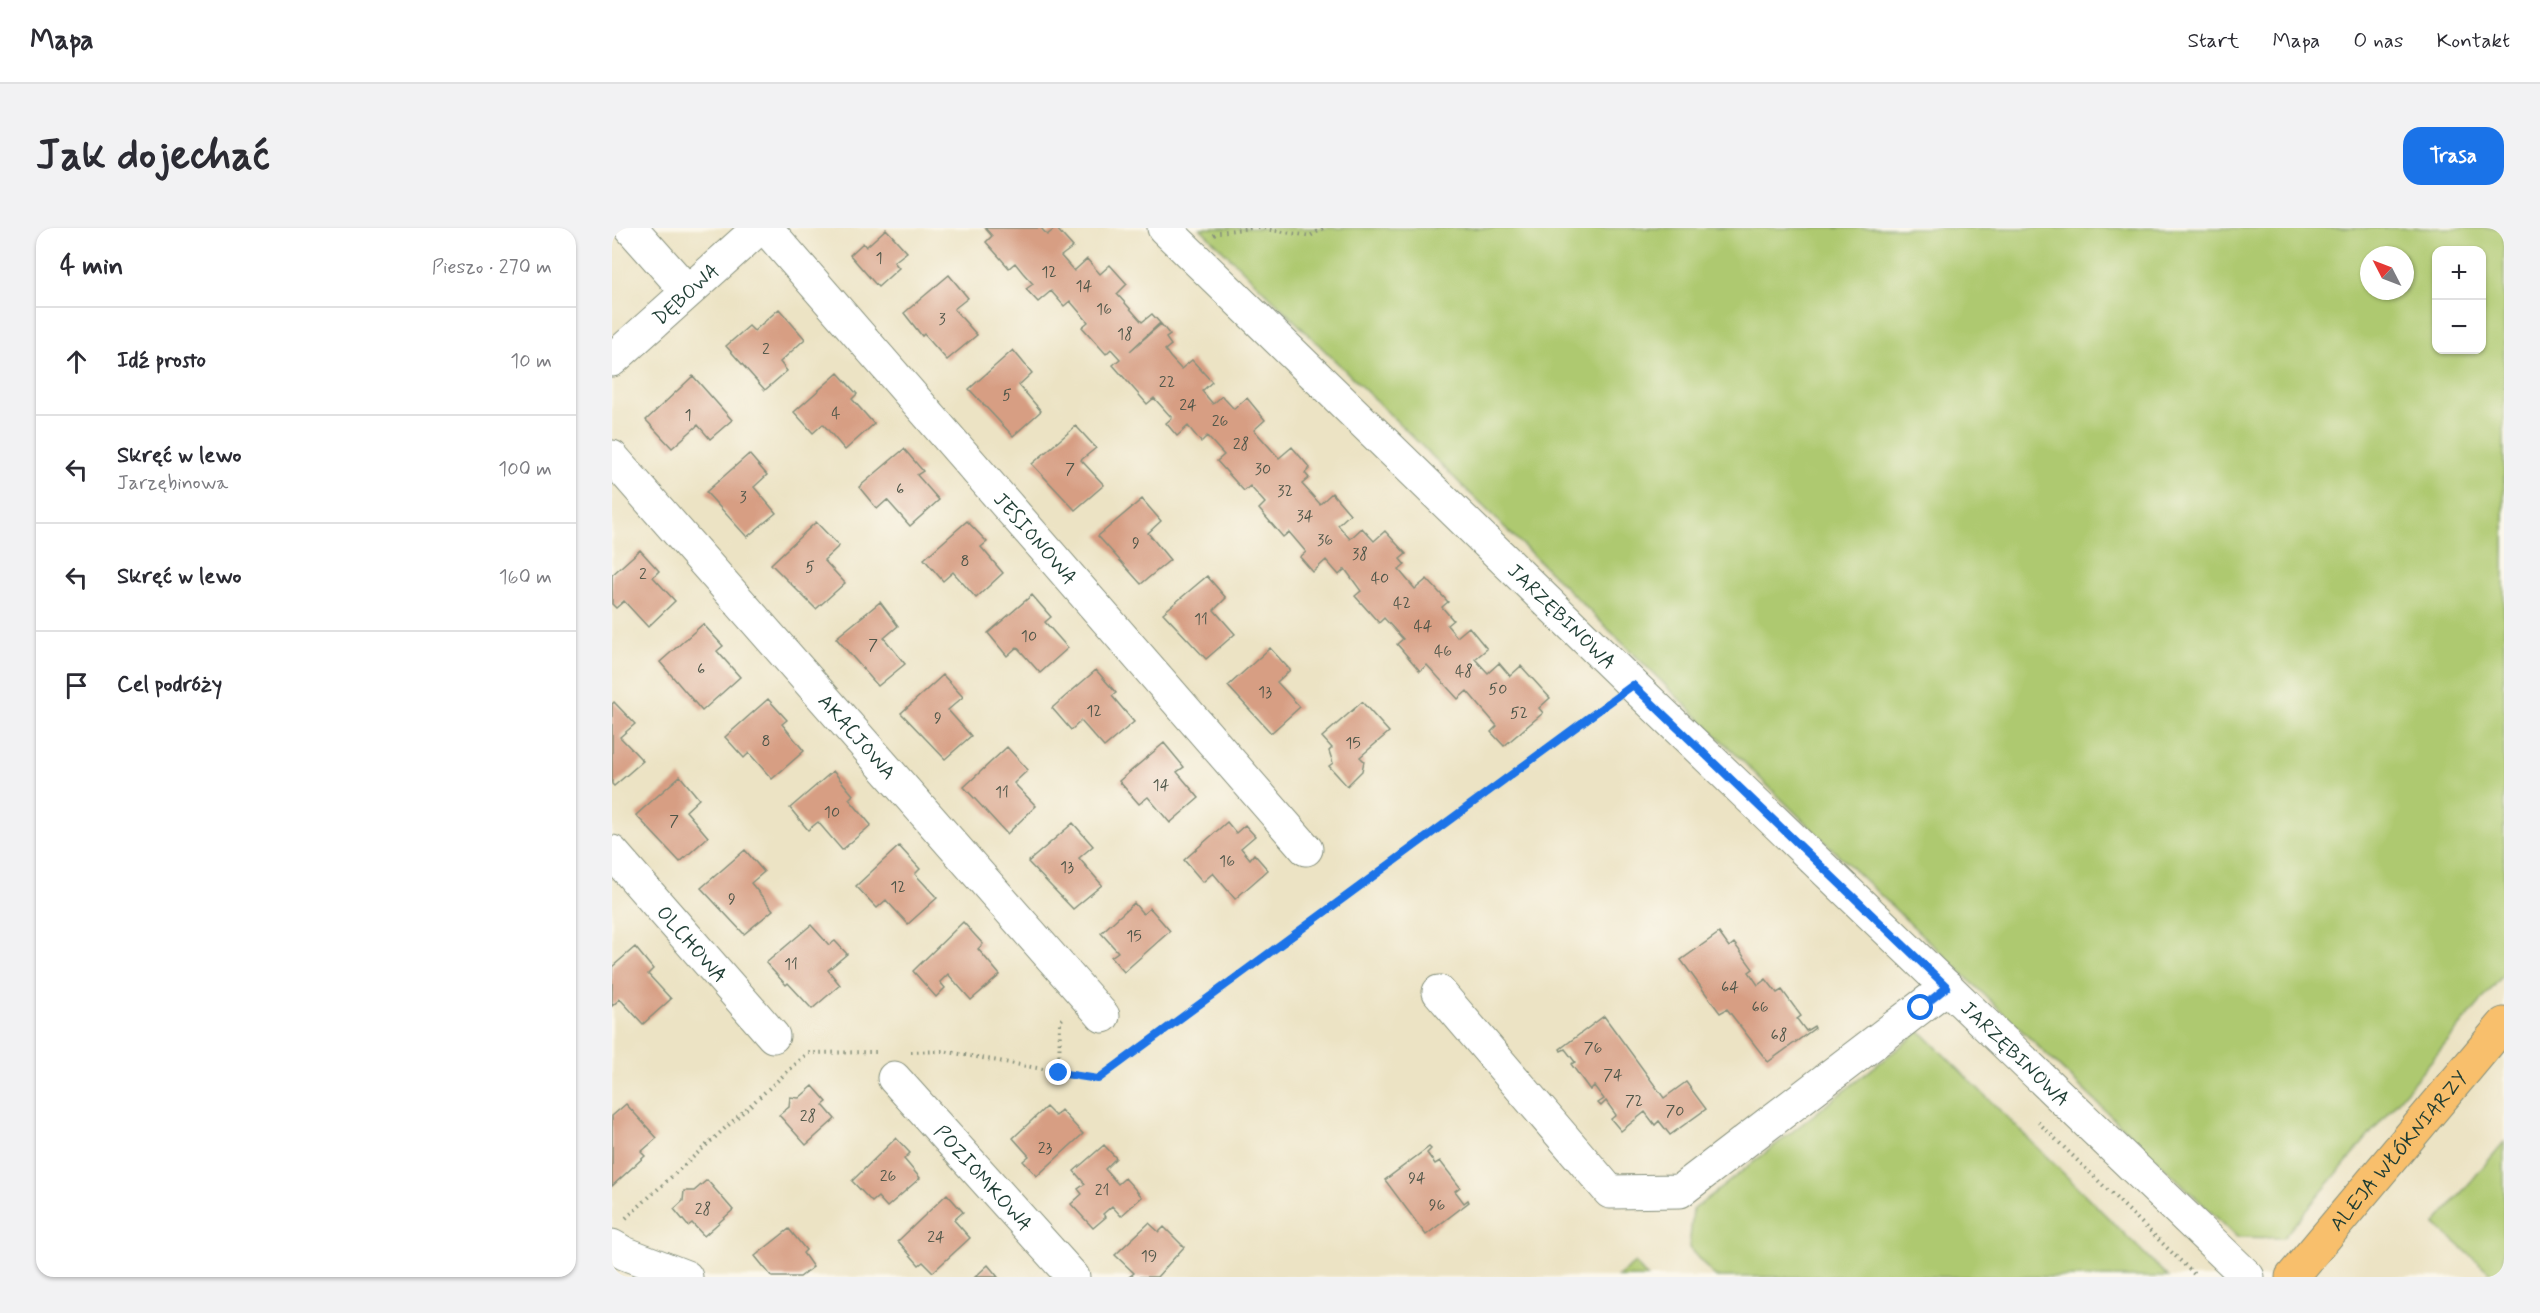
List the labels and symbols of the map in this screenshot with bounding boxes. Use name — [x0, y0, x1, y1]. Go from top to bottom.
north arrow — [2360, 246, 2414, 300]
house number: 1 — [875, 248, 883, 269]
street label: DĘBOWA — [648, 258, 726, 332]
house number: 12 — [1041, 262, 1057, 283]
house number: 14 — [1076, 276, 1093, 297]
house number: 16 — [1096, 299, 1112, 320]
house number: 3 — [938, 309, 946, 330]
house number: 18 — [1117, 324, 1133, 345]
house number: 2 — [762, 339, 770, 360]
house number: 22 — [1159, 372, 1175, 393]
house number: 5 — [1002, 385, 1012, 406]
house number: 24 — [1179, 395, 1197, 416]
house number: 4 — [831, 403, 841, 424]
house number: 1 — [684, 405, 692, 426]
house number: 26 — [1212, 411, 1228, 432]
house number: 28 — [1233, 434, 1249, 455]
house number: 7 — [1065, 459, 1075, 480]
house number: 30 — [1255, 459, 1271, 480]
house number: 6 — [896, 479, 904, 500]
house number: 32 — [1277, 481, 1293, 502]
house number: 3 — [739, 487, 747, 508]
street label: JESIONOWA — [987, 487, 1082, 591]
house number: 34 — [1297, 506, 1314, 527]
house number: 36 — [1317, 530, 1333, 551]
house number: 9 — [1132, 533, 1140, 554]
house number: 38 — [1352, 544, 1368, 565]
house number: 8 — [960, 551, 970, 572]
house number: 5 — [805, 557, 815, 578]
street label: JARZĘBINOWA — [1501, 558, 1621, 676]
house number: 2 — [639, 564, 647, 585]
house number: 40 — [1371, 568, 1389, 589]
house number: 42 — [1393, 593, 1411, 614]
house number: 11 — [1194, 609, 1208, 630]
house number: 44 — [1413, 616, 1433, 637]
house number: 10 — [1021, 626, 1037, 647]
house number: 7 — [868, 635, 878, 656]
house number: 46 — [1434, 641, 1452, 662]
house number: 6 — [697, 659, 705, 680]
house number: 48 — [1455, 661, 1473, 682]
house number: 50 — [1489, 679, 1507, 700]
house number: 13 — [1258, 682, 1272, 703]
street label: AKACJOWA — [811, 689, 901, 786]
house number: 12 — [1086, 701, 1102, 722]
house number: 52 — [1510, 703, 1528, 724]
house number: 9 — [934, 708, 942, 729]
house number: 8 — [761, 731, 771, 752]
house number: 15 — [1345, 733, 1361, 754]
house number: 14 — [1153, 775, 1170, 796]
house number: 11 — [995, 782, 1009, 803]
house number: 10 — [824, 802, 840, 823]
house number: 7 — [669, 811, 679, 832]
house number: 16 — [1219, 851, 1235, 872]
house number: 13 — [1060, 857, 1074, 878]
house number: 12 — [890, 877, 906, 898]
house number: 9 — [728, 889, 736, 910]
street label: OLCHOWA — [650, 900, 733, 989]
house number: 15 — [1126, 926, 1142, 947]
house number: 11 — [784, 954, 798, 975]
house number: 64 — [1721, 977, 1739, 998]
route start — [1907, 994, 1933, 1020]
street label: JARZĘBINOWA — [1954, 996, 2075, 1113]
house number: 66 — [1751, 997, 1769, 1018]
house number: 68 — [1771, 1025, 1787, 1046]
house number: 76 — [1584, 1038, 1602, 1059]
route end — [1045, 1059, 1071, 1085]
house number: 74 — [1603, 1065, 1623, 1086]
street label: ALEJA WŁÓKNIARZY — [2324, 1066, 2474, 1237]
house number: 72 — [1625, 1091, 1643, 1112]
house number: 70 — [1666, 1101, 1684, 1122]
house number: 28 — [800, 1106, 816, 1127]
street label: POZIOMKOWA — [927, 1119, 1038, 1238]
house number: 23 — [1038, 1138, 1053, 1159]
house number: 26 — [880, 1166, 896, 1187]
house number: 94 — [1408, 1168, 1426, 1189]
house number: 21 — [1095, 1180, 1109, 1201]
house number: 96 — [1429, 1195, 1445, 1216]
house number: 28 — [695, 1199, 711, 1220]
house number: 24 — [927, 1227, 945, 1248]
house number: 19 — [1141, 1246, 1157, 1267]

